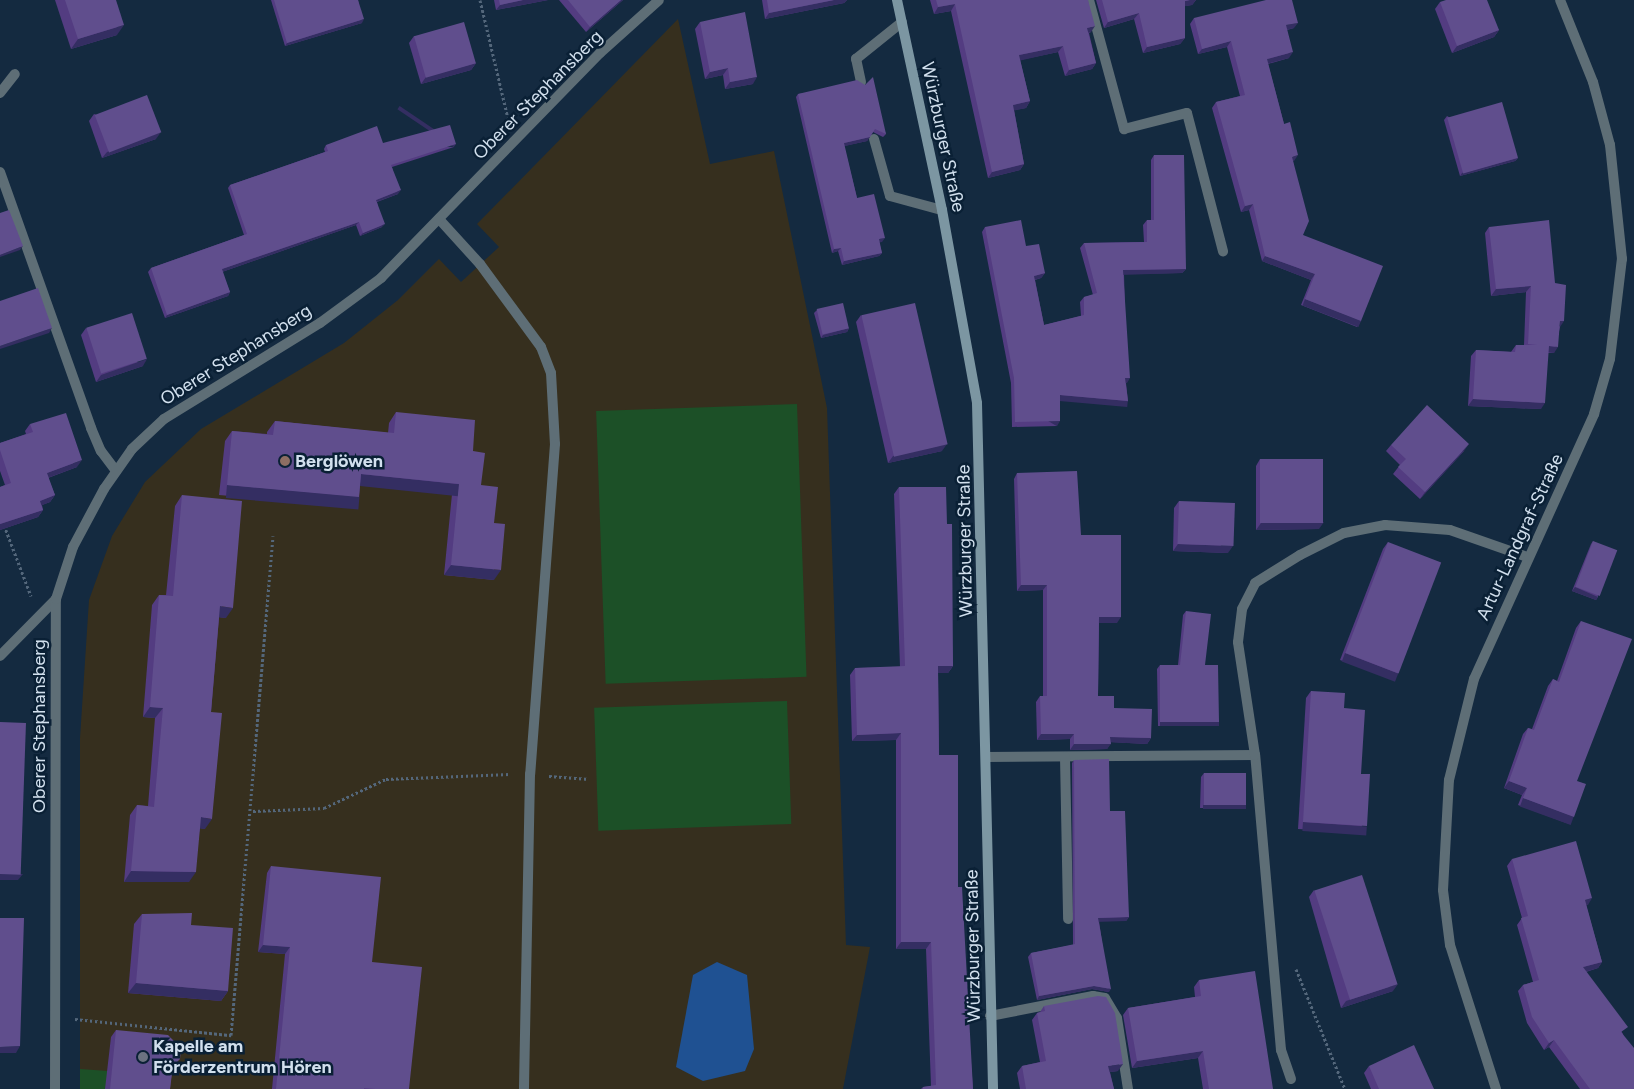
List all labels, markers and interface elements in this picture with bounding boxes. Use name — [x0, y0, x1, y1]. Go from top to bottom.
street label: Oberer Stephansberg — [469, 26, 607, 164]
street label: Würzburger Straße — [917, 60, 969, 214]
street label: Oberer Stephansberg — [157, 300, 315, 410]
place label: Berglöwen — [295, 450, 383, 472]
street label: Artur-Landgraf-Straße — [1472, 450, 1568, 624]
marker: Berglöwen — [279, 455, 291, 467]
street label: Würzburger Straße — [953, 464, 977, 618]
street label: Oberer Stephansberg — [28, 639, 50, 813]
street label: Würzburger Straße — [961, 869, 985, 1023]
place label: Kapelle am Förderzentrum Hören — [153, 1036, 332, 1078]
marker: Kapelle am Förderzentrum Hören — [137, 1051, 149, 1063]

